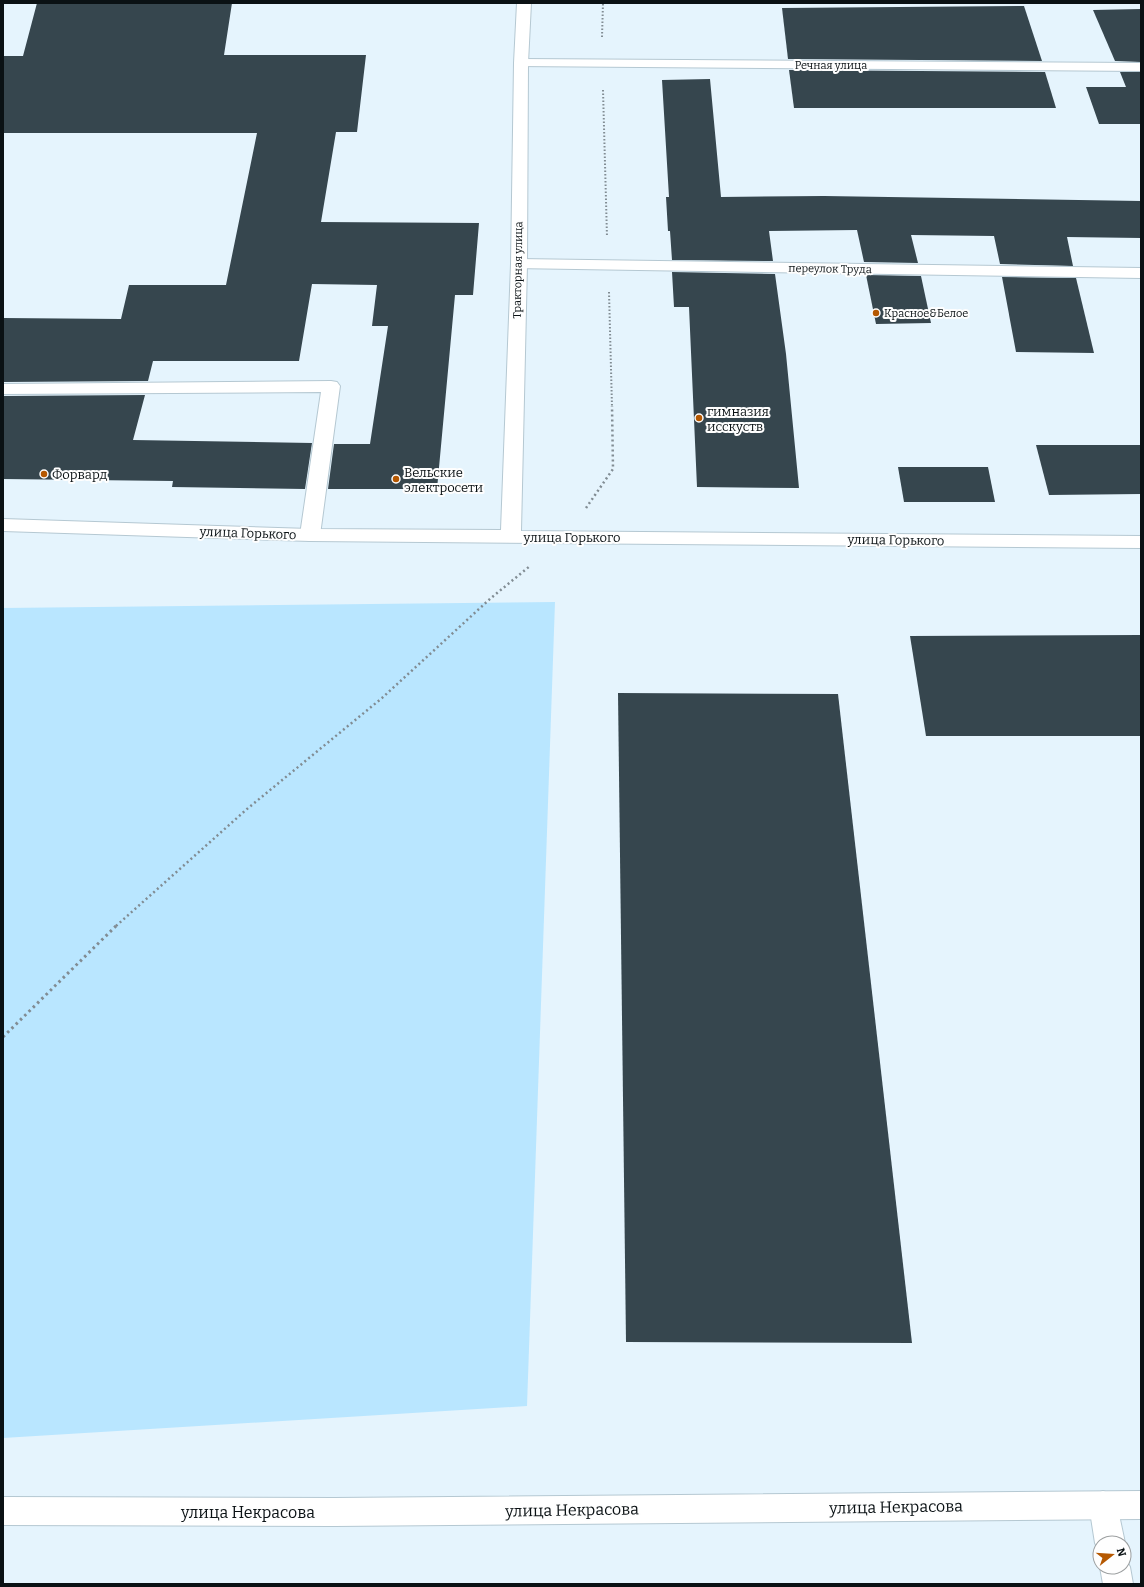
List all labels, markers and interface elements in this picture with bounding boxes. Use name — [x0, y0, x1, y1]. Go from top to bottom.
street label: Речная улица — [795, 59, 867, 72]
street label: Тракторная улица — [511, 221, 525, 319]
street label: переулок Труда — [788, 262, 872, 276]
place label: Красное&Белое — [884, 307, 968, 320]
marker: Красное&Белое — [871, 308, 881, 318]
place label: гимназия исскуств — [707, 404, 769, 434]
marker: гимназия исскуств — [694, 413, 704, 423]
place label: Вельские электросети — [404, 465, 484, 495]
place label: Форвард — [52, 467, 108, 482]
marker: Форвард — [39, 469, 49, 479]
marker: Вельские электросети — [391, 474, 401, 484]
street label: улица Горького — [198, 524, 297, 542]
street label: улица Горького — [523, 530, 620, 545]
street label: улица Горького — [846, 532, 945, 548]
street label: улица Некрасова — [828, 1496, 963, 1518]
street label: улица Некрасова — [504, 1499, 639, 1521]
street label: улица Некрасова — [180, 1503, 315, 1522]
north arrow — [1092, 1535, 1132, 1575]
text: N — [1114, 1546, 1129, 1559]

